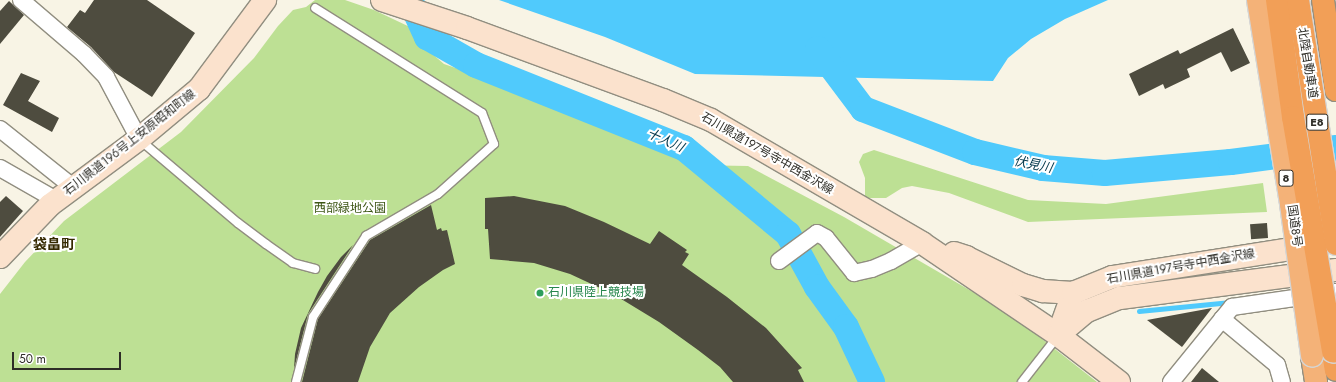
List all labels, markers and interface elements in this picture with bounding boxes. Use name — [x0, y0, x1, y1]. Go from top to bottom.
street label: 北陸自動車道 — [1294, 26, 1320, 100]
street label: 石川県道196号上安原昭和町線 — [61, 87, 199, 199]
street label: 石川県道197号寺中西金沢線 — [698, 110, 836, 198]
road number: E8 — [1306, 113, 1328, 131]
water label: 十人川 — [644, 126, 686, 156]
water label: 伏見川 — [1012, 154, 1054, 176]
road number: 8 — [1278, 169, 1294, 187]
park label: 西部緑地公園 — [314, 202, 386, 216]
street label: 国道8号 — [1284, 204, 1304, 248]
district label: 袋畠町 — [33, 236, 75, 252]
street label: 石川県道197号寺中西金沢線 — [1106, 247, 1256, 287]
place label: 石川県陸上競技場 — [548, 286, 644, 300]
marker: 石川県陸上競技場 — [535, 288, 545, 298]
scale bar — [14, 344, 123, 370]
text: 50 m — [19, 350, 46, 368]

